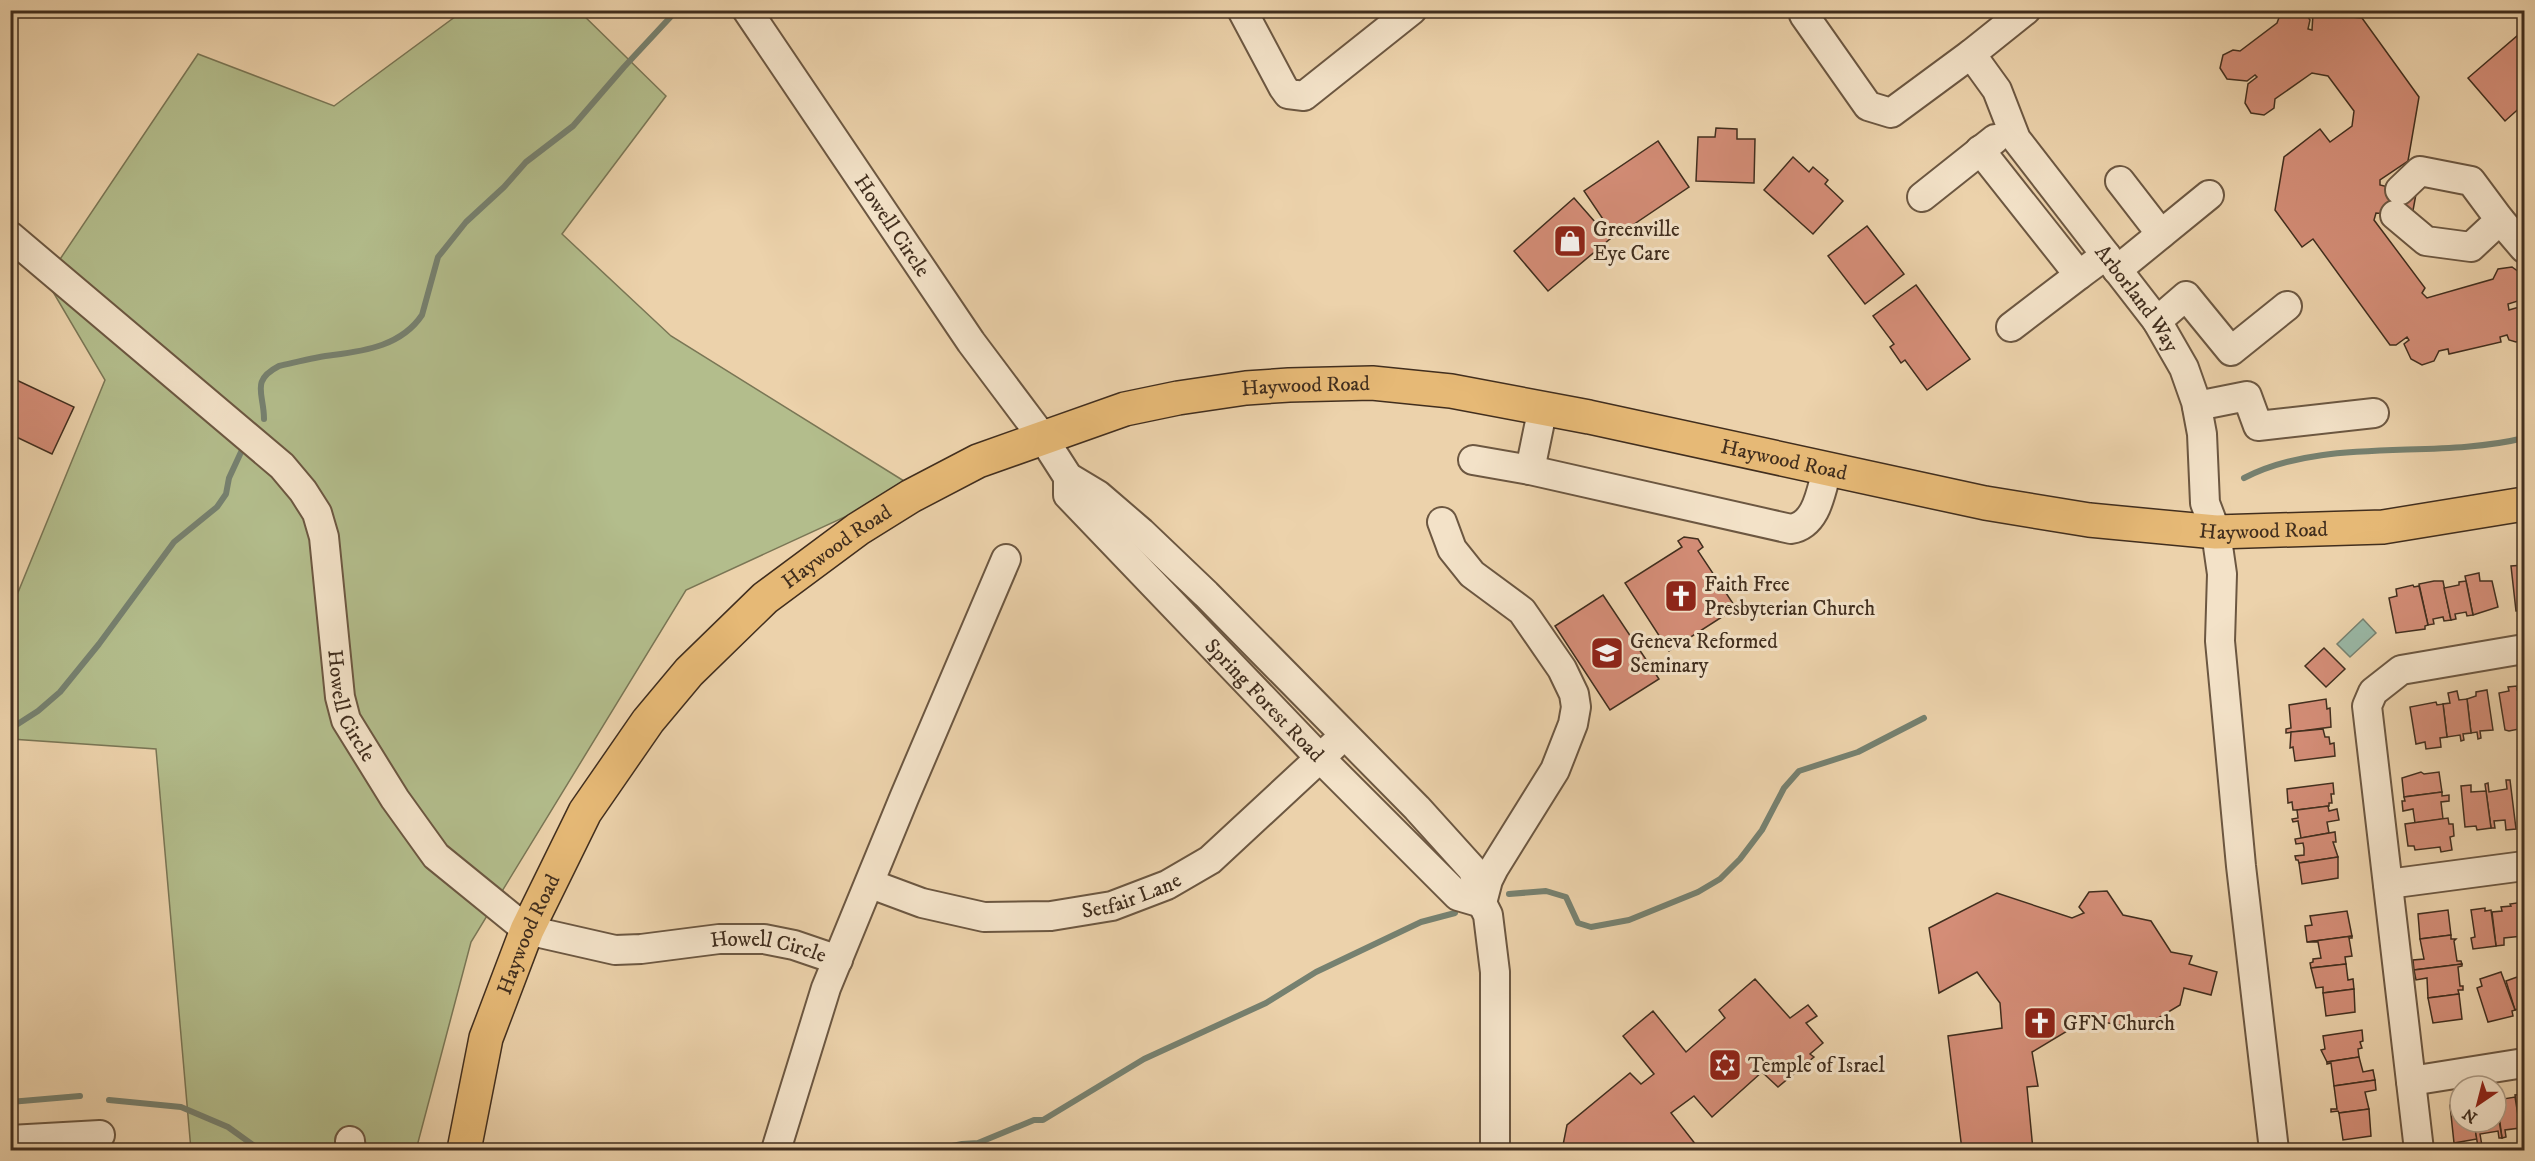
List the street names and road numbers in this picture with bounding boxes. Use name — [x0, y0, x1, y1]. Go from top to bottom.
street label: Howell Circle — [848, 170, 935, 282]
street label: Arborland Way — [2089, 240, 2185, 358]
street label: Haywood Road — [1240, 371, 1371, 402]
street label: Haywood Road — [1718, 434, 1850, 487]
street label: Haywood Road — [777, 499, 897, 595]
street label: Haywood Road — [2198, 517, 2329, 546]
street label: Spring Forest Road — [1199, 634, 1329, 768]
street label: Howell Circle — [321, 648, 381, 767]
street label: Setfair Lane — [1080, 867, 1186, 925]
street label: Haywood Road — [492, 870, 567, 999]
street label: Howell Circle — [709, 926, 830, 969]

